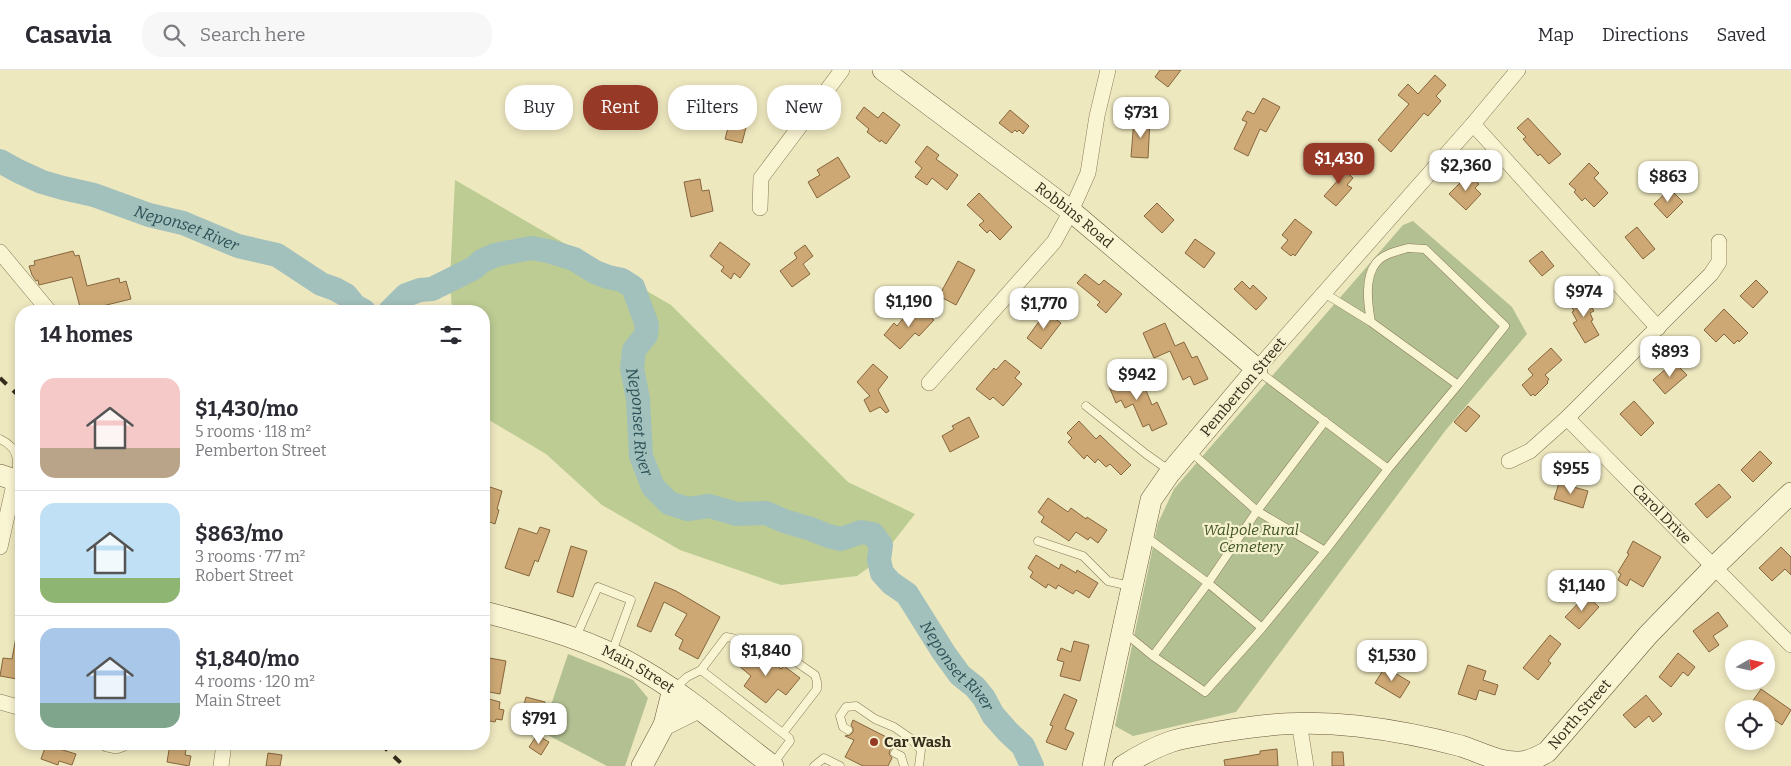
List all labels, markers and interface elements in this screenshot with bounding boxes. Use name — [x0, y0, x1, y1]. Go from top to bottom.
search box — [142, 12, 492, 57]
text: Casavia — [25, 21, 112, 49]
icon: search — [160, 21, 188, 49]
text: Search here — [200, 23, 305, 46]
text: Map — [1538, 24, 1574, 46]
text: Directions — [1602, 24, 1689, 46]
text: Saved — [1717, 24, 1766, 46]
chip: Buy — [505, 85, 573, 130]
chip: Rent — [583, 85, 658, 130]
chip: Filters — [668, 85, 757, 130]
chip: New — [767, 85, 841, 130]
pin: $731 — [1111, 97, 1171, 139]
text: $731 — [1124, 103, 1158, 122]
pin: $1,430 — [1298, 142, 1380, 185]
text: $1,430 — [1314, 149, 1364, 168]
pin: $2,360 — [1425, 150, 1507, 192]
text: $2,360 — [1440, 156, 1492, 175]
pin: $863 — [1638, 160, 1698, 203]
text: $863 — [1649, 167, 1687, 186]
street label: Robbins Road — [1032, 178, 1117, 252]
water label: Neponset River — [132, 201, 243, 255]
pin: $974 — [1554, 276, 1614, 318]
text: $974 — [1565, 282, 1603, 301]
pin: $1,190 — [868, 286, 950, 328]
pin: $1,770 — [1003, 288, 1085, 330]
text: $1,190 — [886, 292, 932, 311]
text: $1,770 — [1021, 294, 1067, 313]
icon: filters — [437, 321, 465, 349]
text: 14 homes — [40, 322, 133, 348]
street label: Pemberton Street — [1196, 334, 1290, 440]
pin: $893 — [1640, 336, 1700, 378]
text: $893 — [1651, 342, 1689, 361]
pin: $942 — [1107, 358, 1167, 401]
text: $942 — [1118, 365, 1156, 384]
water label: Neponset River — [623, 366, 658, 480]
text: $1,430/mo — [195, 396, 298, 422]
icon: home — [80, 398, 140, 458]
text: 5 rooms · 118 m² — [195, 422, 311, 441]
text: Pemberton Street — [195, 441, 327, 460]
pin: $955 — [1541, 452, 1601, 495]
text: $955 — [1553, 459, 1589, 478]
street label: Carol Drive — [1628, 480, 1695, 548]
text: $863/mo — [195, 521, 283, 547]
park label: Walpole Rural Cemetery — [1203, 521, 1299, 556]
icon: home — [80, 523, 140, 583]
text: 3 rooms · 77 m² — [195, 547, 305, 566]
text: Robert Street — [195, 566, 294, 585]
pin: $1,140 — [1541, 570, 1623, 612]
text: $1,140 — [1558, 576, 1606, 595]
water label: Neponset River — [917, 617, 999, 715]
pin: $1,840 — [725, 634, 807, 677]
pin: $1,530 — [1351, 640, 1433, 682]
north arrow — [1725, 640, 1775, 690]
map controls — [1725, 640, 1775, 750]
street label: Main Street — [599, 641, 678, 697]
text: $1,840 — [741, 641, 791, 660]
text: $1,840/mo — [195, 646, 299, 672]
text: $1,530 — [1368, 646, 1416, 665]
icon: home — [80, 648, 140, 708]
text: 4 rooms · 120 m² — [195, 672, 315, 691]
street label: North Street — [1544, 675, 1615, 753]
text: Main Street — [195, 691, 281, 710]
button: locate — [1725, 700, 1775, 750]
pin: $791 — [509, 702, 569, 745]
text: $791 — [522, 709, 556, 728]
place label: Car Wash — [884, 733, 951, 751]
marker: Car Wash — [868, 736, 880, 748]

